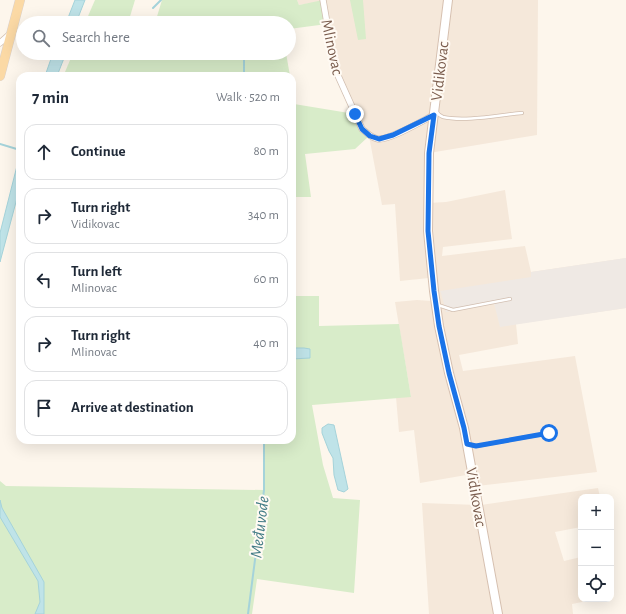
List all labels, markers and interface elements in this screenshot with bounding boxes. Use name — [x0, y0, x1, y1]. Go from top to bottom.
search box — [16, 16, 296, 60]
street label: Mlinovac — [318, 18, 346, 76]
icon: search — [30, 27, 52, 49]
text: Search here — [62, 30, 130, 45]
street label: Vidikovac — [428, 40, 452, 102]
text: 7 min — [32, 89, 69, 106]
text: Walk · 520 m — [216, 91, 280, 104]
route end — [346, 105, 364, 123]
icon: ahead — [33, 141, 55, 163]
text: Continue — [71, 144, 126, 159]
text: 80 m — [253, 145, 279, 158]
text: Turn right — [71, 200, 130, 215]
icon: right — [33, 205, 55, 227]
text: 340 m — [248, 209, 279, 222]
text: Vidikovac — [71, 218, 120, 231]
text: Turn left — [71, 264, 122, 279]
icon: left — [33, 269, 55, 291]
text: 60 m — [253, 273, 279, 286]
text: Mlinovac — [71, 282, 117, 295]
text: Turn right — [71, 328, 130, 343]
icon: right — [33, 333, 55, 355]
text: 40 m — [253, 337, 279, 350]
text: Mlinovac — [71, 346, 117, 359]
icon: arrive — [33, 397, 55, 419]
text: Arrive at destination — [71, 400, 194, 415]
route start — [540, 424, 558, 442]
street label: Vidikovac — [463, 466, 489, 528]
map controls — [578, 494, 614, 602]
button: + — [578, 494, 614, 530]
water label: Međuvode — [247, 495, 272, 559]
button: − — [578, 530, 614, 566]
button: locate — [578, 566, 614, 602]

